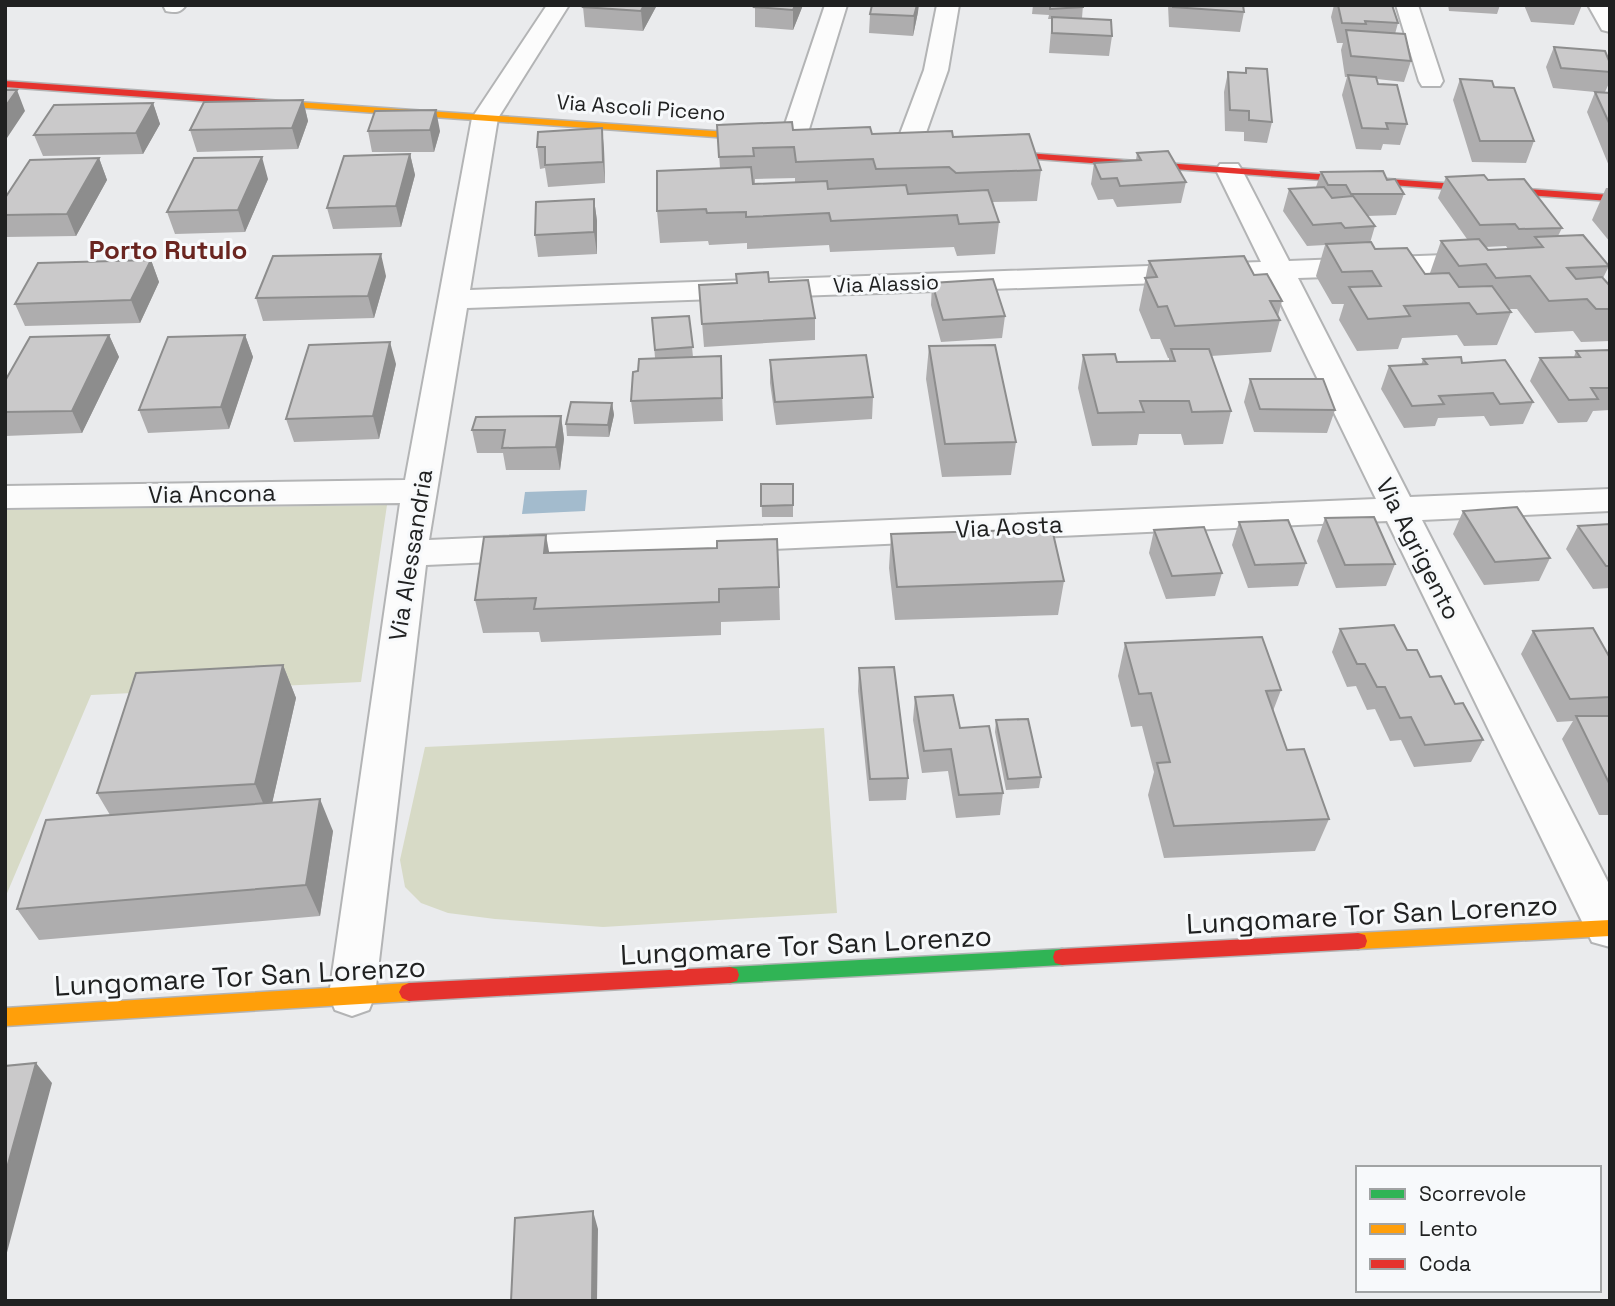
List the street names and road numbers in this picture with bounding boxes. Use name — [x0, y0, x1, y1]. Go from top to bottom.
street label: Via Ascoli Piceno — [556, 88, 727, 127]
street label: Via Alassio — [833, 268, 939, 299]
street label: Via Alessandria — [382, 467, 439, 643]
street label: Via Agrigento — [1369, 473, 1468, 625]
street label: Via Ancona — [148, 477, 276, 510]
street label: Via Aosta — [954, 508, 1064, 545]
street label: Lungomare Tor San Lorenzo — [1185, 886, 1559, 942]
street label: Lungomare Tor San Lorenzo — [619, 917, 993, 973]
street label: Lungomare Tor San Lorenzo — [53, 948, 427, 1004]

